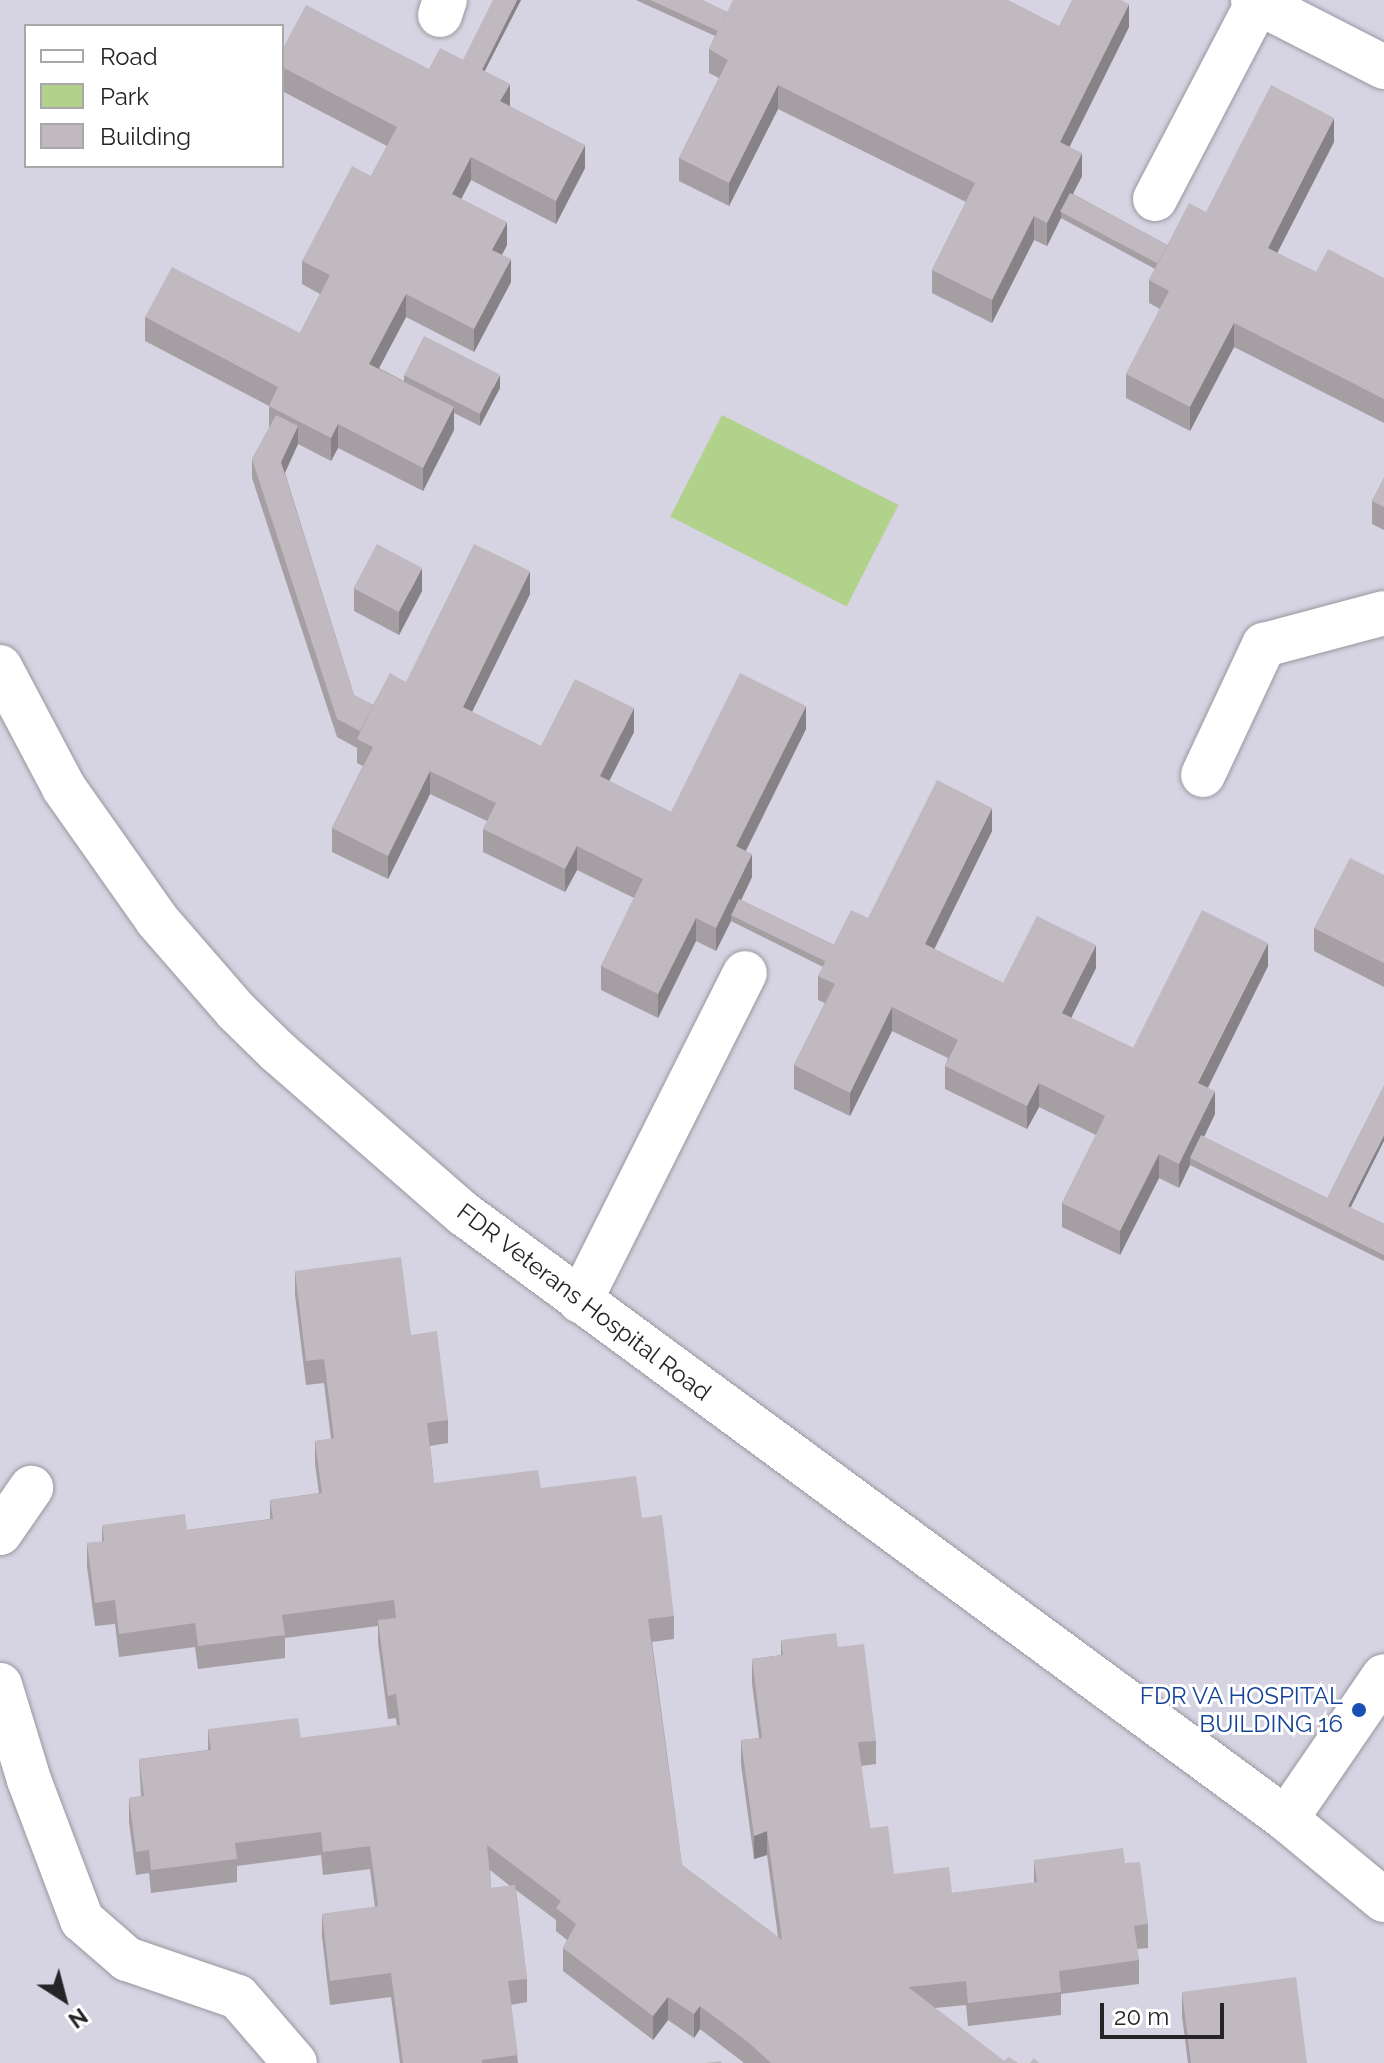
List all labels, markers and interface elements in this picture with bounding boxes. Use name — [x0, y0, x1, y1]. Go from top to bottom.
legend — [24, 24, 284, 168]
text: Road — [100, 42, 158, 71]
text: Park — [100, 82, 149, 111]
text: Building — [100, 122, 191, 151]
street label: FDR Veterans Hospital Road — [451, 1197, 717, 1407]
place label: FDR VA HOSPITAL BUILDING 16 — [1138, 1682, 1343, 1738]
marker: FDR VA HOSPITAL BUILDING 16 — [1350, 1701, 1368, 1719]
north arrow — [24, 1959, 104, 2039]
scale bar — [1104, 1987, 1228, 2037]
text: 20 m — [1114, 2002, 1169, 2031]
text: N — [64, 2003, 93, 2034]

